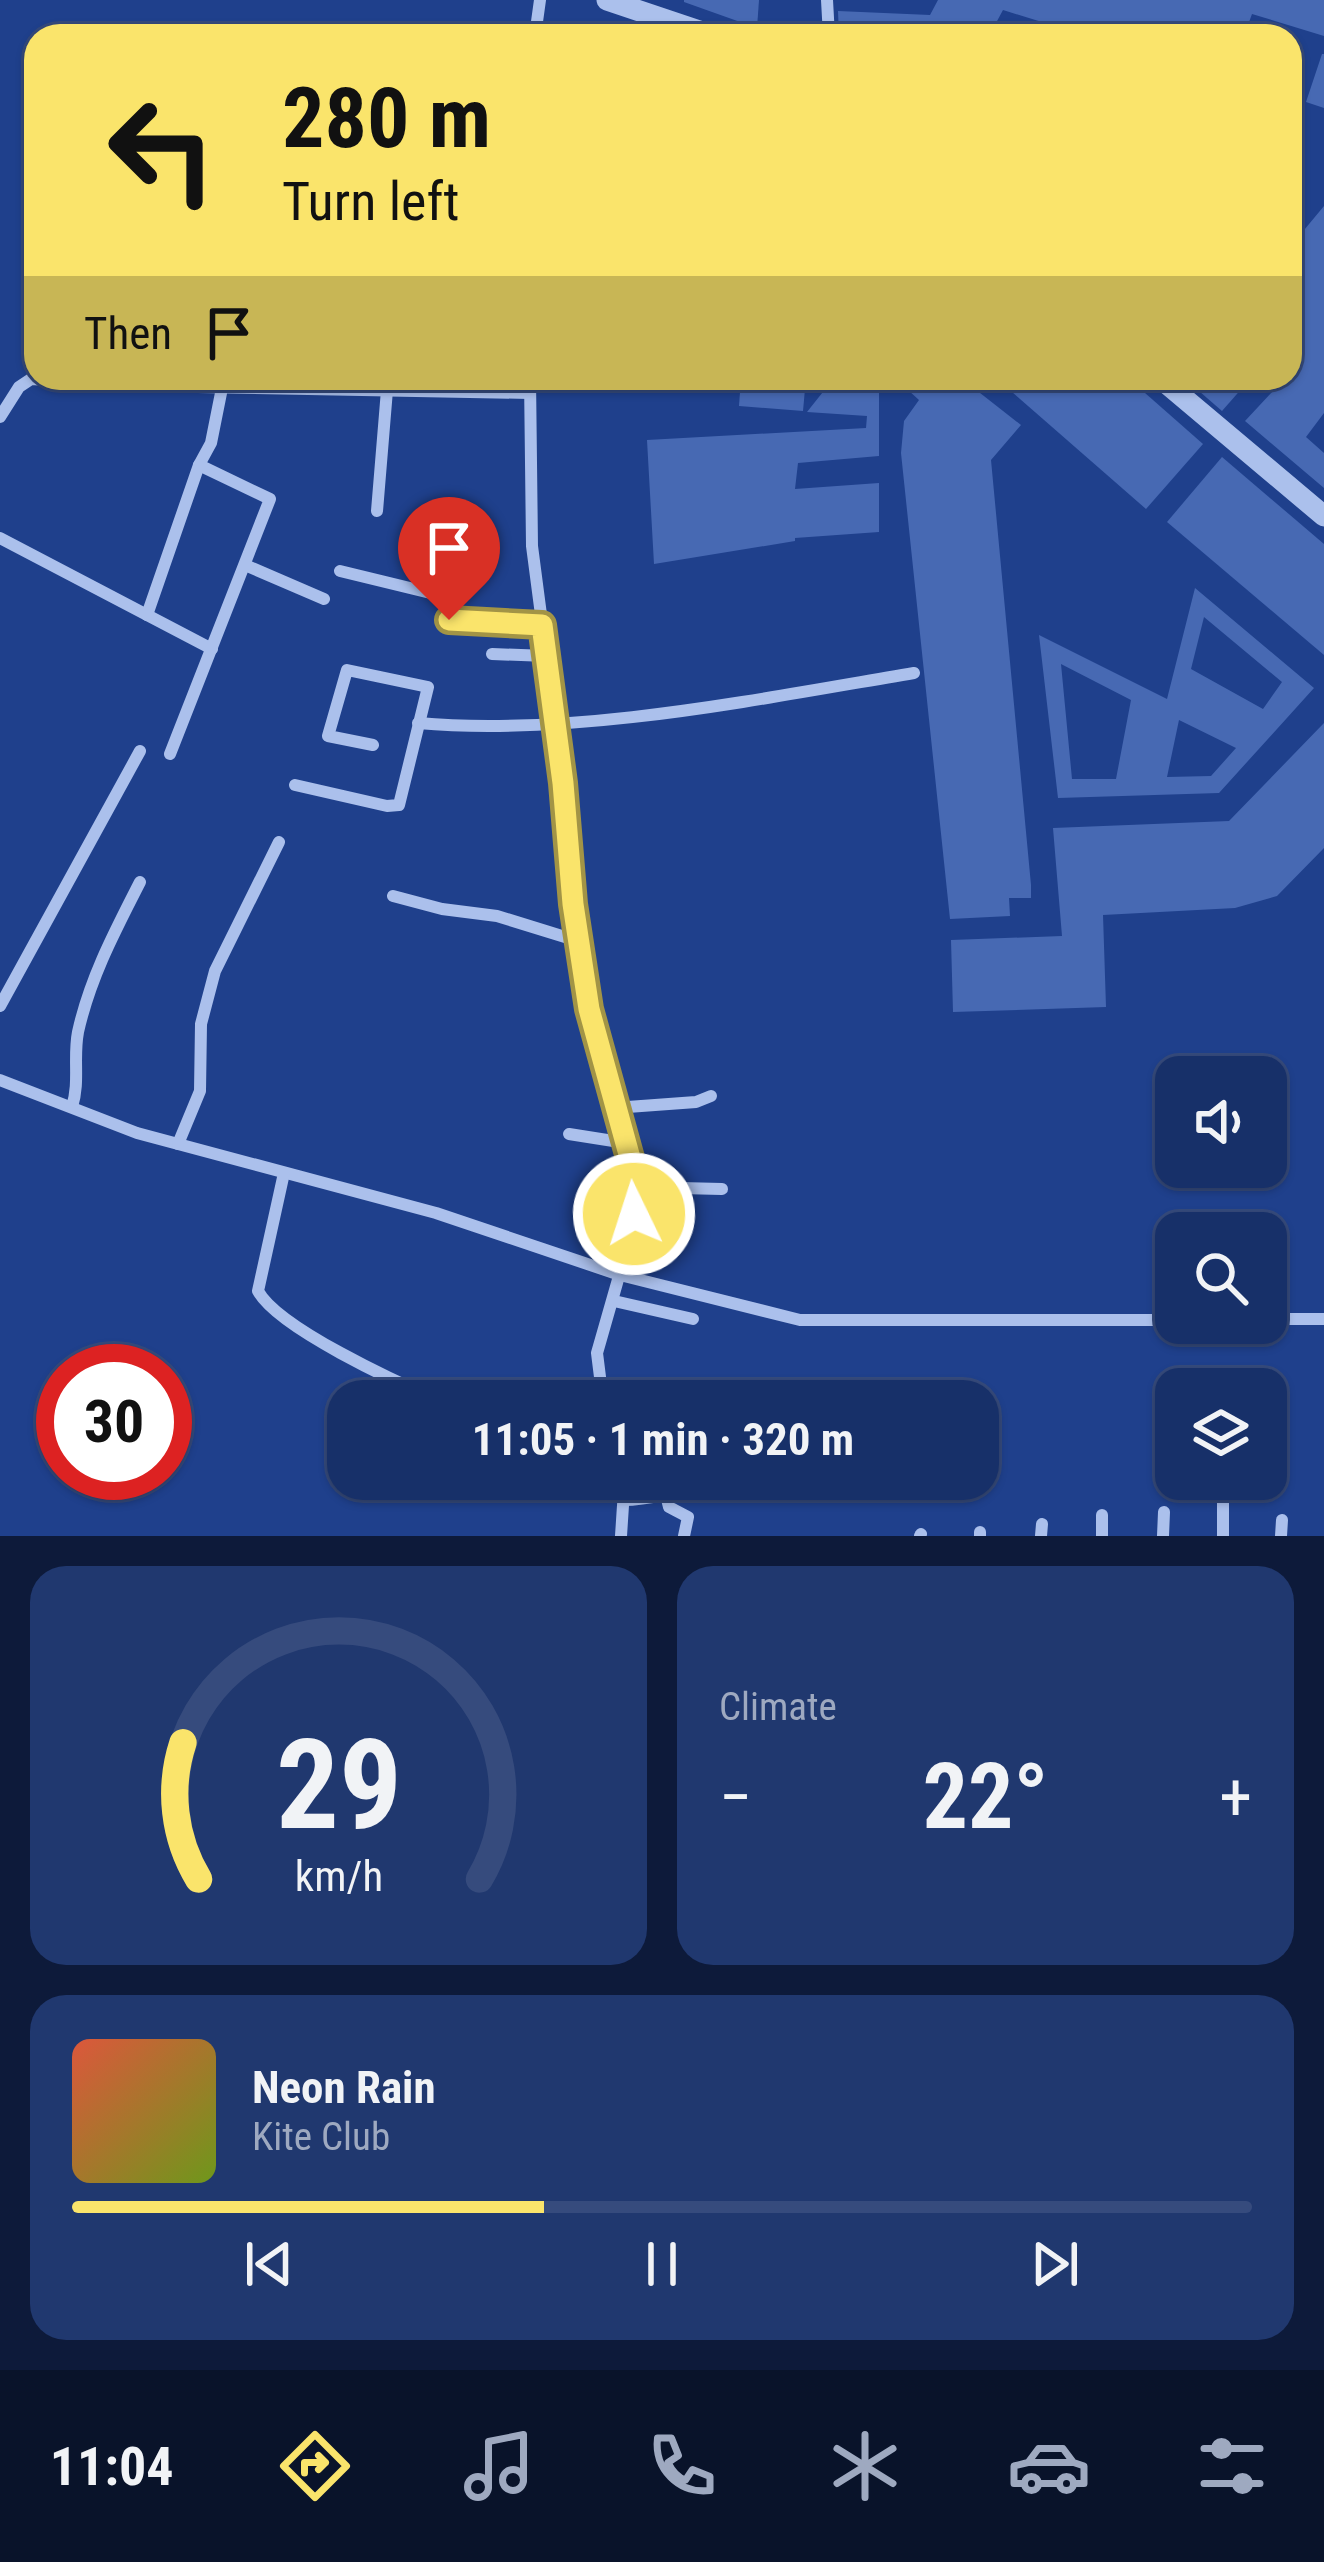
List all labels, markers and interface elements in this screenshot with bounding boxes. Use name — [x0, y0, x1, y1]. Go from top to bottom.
text: 280 m — [282, 69, 491, 168]
icon: left — [84, 72, 240, 228]
text: Turn left — [282, 170, 459, 233]
icon: arrive — [196, 300, 262, 366]
text: Then — [84, 307, 172, 360]
pin — [398, 497, 500, 620]
icon: arrive — [416, 515, 482, 581]
map controls — [1155, 1056, 1287, 1500]
button: sound — [1155, 1056, 1287, 1188]
position arrow — [571, 1151, 697, 1277]
button: search — [1155, 1212, 1287, 1344]
speed limit sign: 30 — [36, 1344, 192, 1500]
button: layers — [1155, 1368, 1287, 1500]
text: 11:05 · 1 min · 320 m — [472, 1413, 854, 1466]
text: Climate — [719, 1684, 837, 1730]
text: 29 — [275, 1712, 402, 1858]
text: 22° — [923, 1745, 1049, 1850]
text: − — [719, 1759, 752, 1836]
text: + — [1219, 1759, 1252, 1836]
text: km/h — [294, 1850, 383, 1900]
text: Neon Rain — [252, 2061, 436, 2114]
text: Kite Club — [252, 2114, 390, 2160]
icon: previous — [236, 2231, 302, 2297]
icon: pause — [629, 2231, 695, 2297]
icon: next — [1022, 2231, 1088, 2297]
icon: directions — [273, 2424, 357, 2508]
icon: music — [457, 2424, 541, 2508]
icon: phone — [640, 2424, 724, 2508]
icon: climate — [823, 2424, 907, 2508]
icon: car — [1007, 2424, 1091, 2508]
icon: filters — [1190, 2424, 1274, 2508]
text: 11:04 — [50, 2435, 174, 2498]

